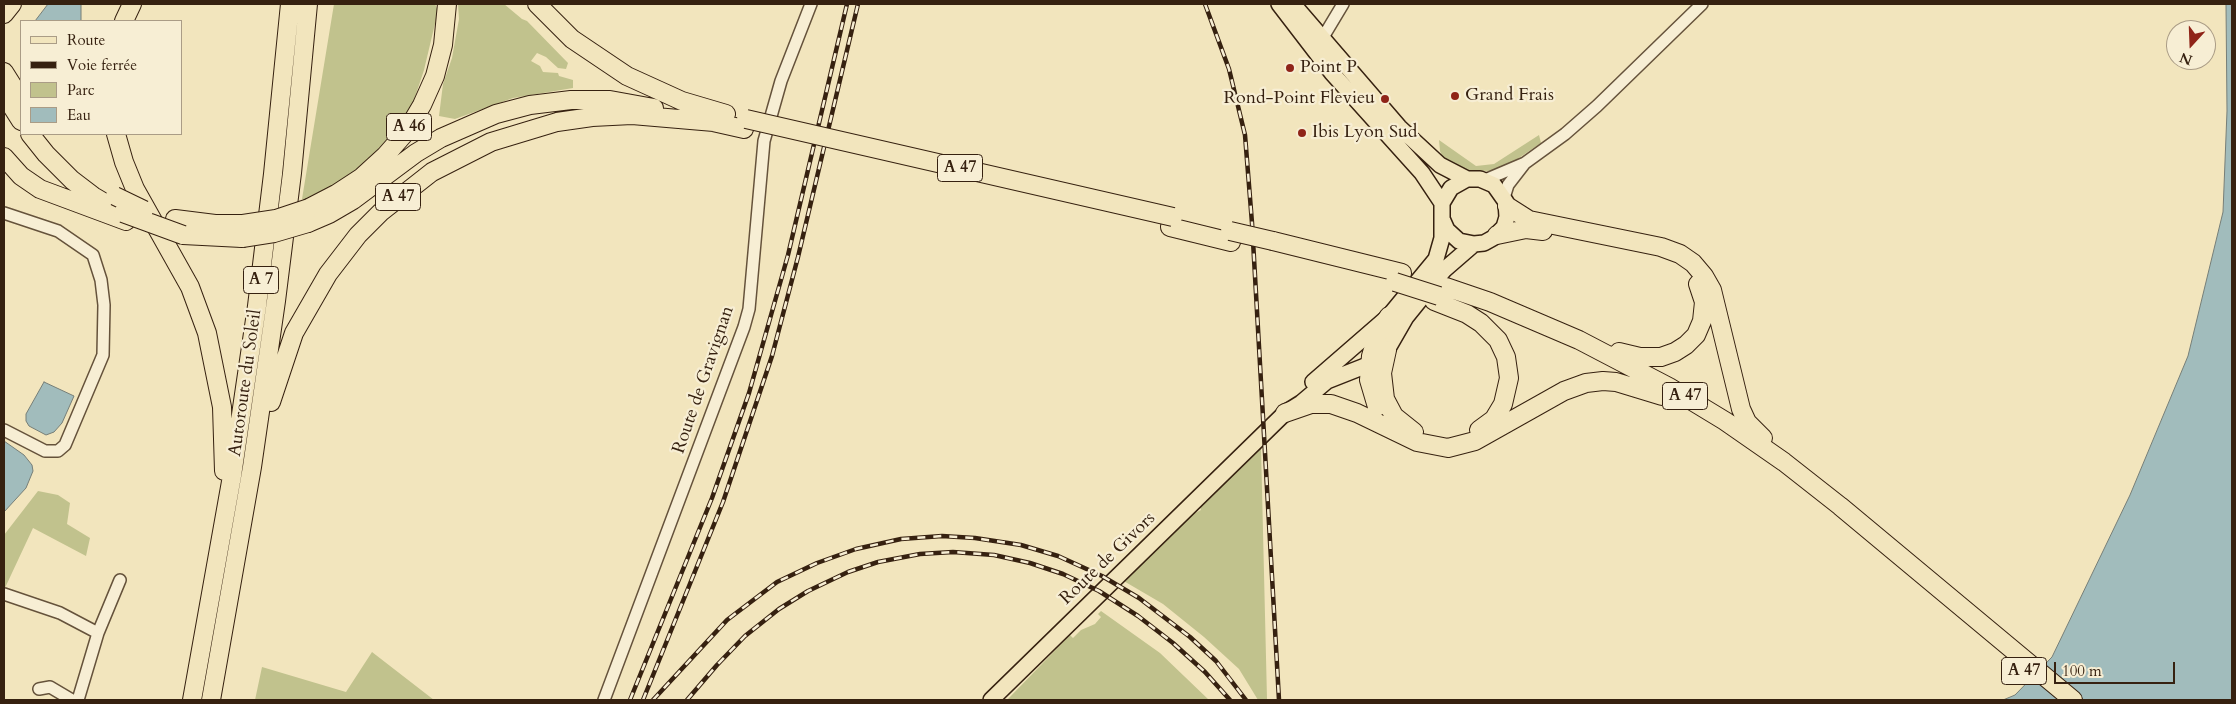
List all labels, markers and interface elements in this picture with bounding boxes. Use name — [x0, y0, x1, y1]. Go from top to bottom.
legend — [20, 20, 182, 135]
north arrow — [2166, 20, 2216, 70]
text: Route — [67, 30, 105, 50]
text: N — [2177, 48, 2195, 70]
text: Voie ferrée — [67, 55, 137, 75]
place label: Point P — [1300, 57, 1357, 79]
marker: Point P — [1284, 62, 1296, 74]
text: Parc — [67, 80, 95, 100]
place label: Grand Frais — [1465, 85, 1554, 107]
place label: Rond-Point Flevieu — [1224, 88, 1375, 110]
marker: Grand Frais — [1449, 90, 1461, 102]
marker: Rond-Point Flevieu — [1379, 93, 1391, 105]
text: Eau — [67, 105, 91, 125]
road number: A 46 — [386, 114, 432, 140]
place label: Ibis Lyon Sud — [1312, 122, 1417, 144]
marker: Ibis Lyon Sud — [1296, 127, 1308, 139]
road number: A 47 — [938, 154, 982, 182]
road number: A 47 — [376, 183, 420, 210]
road number: A 7 — [244, 266, 278, 294]
street label: Route de Gravignan — [669, 303, 739, 457]
street label: Autoroute du Soleil — [225, 308, 267, 458]
road number: A 47 — [1662, 382, 1708, 410]
street label: Route de Givors — [1056, 508, 1160, 610]
scale bar — [2056, 652, 2177, 684]
road number: A 47 — [2002, 658, 2046, 684]
text: 100 m — [2062, 661, 2102, 681]

